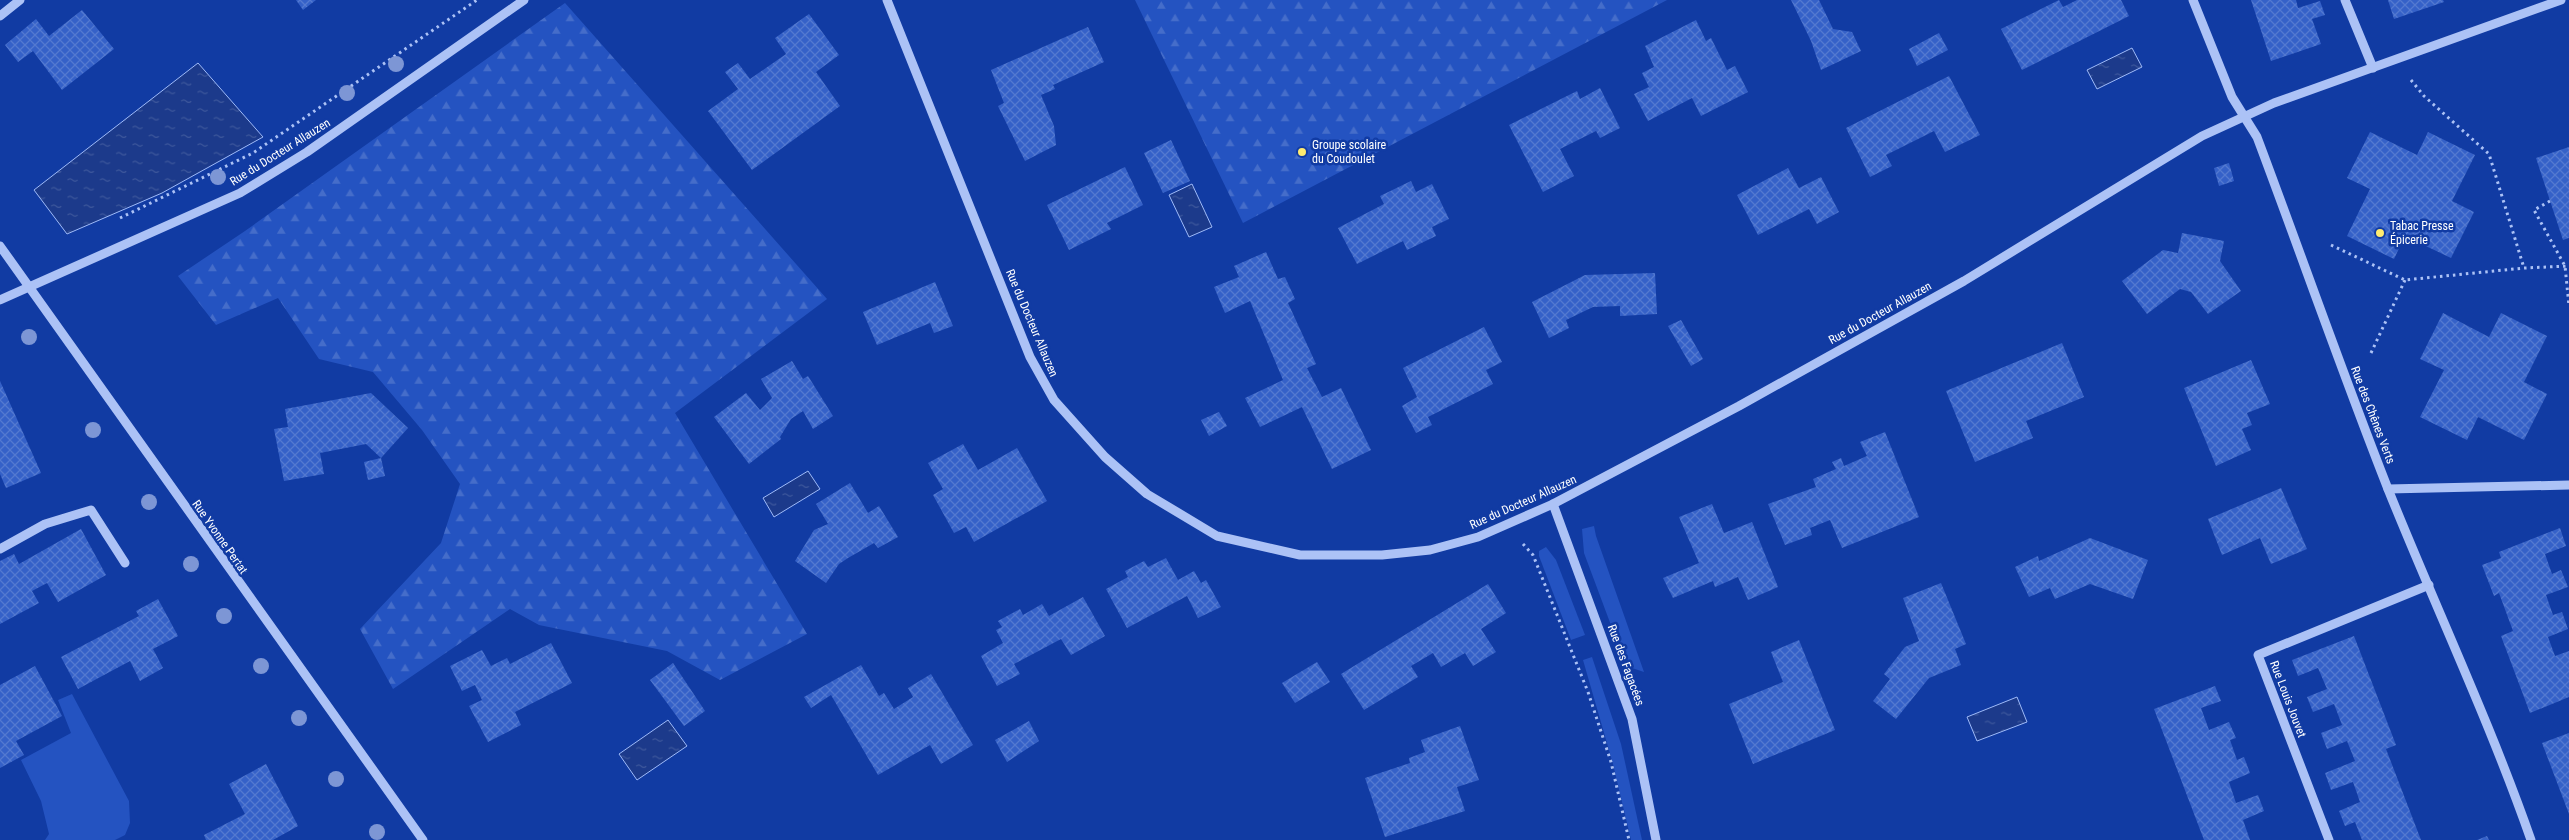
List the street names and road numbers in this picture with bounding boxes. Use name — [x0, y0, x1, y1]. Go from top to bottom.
street label: Rue du Docteur Allauzen — [227, 115, 333, 189]
street label: Rue du Docteur Allauzen — [1003, 267, 1061, 379]
street label: Rue du Docteur Allauzen — [1826, 279, 1934, 347]
street label: Rue des Chênes Verts — [2348, 364, 2398, 466]
street label: Rue du Docteur Allauzen — [1467, 472, 1579, 532]
street label: Rue Yvonne Pertat — [189, 497, 251, 577]
street label: Rue des Fagacées — [1605, 622, 1647, 708]
street label: Rue Louis Jouvet — [2267, 659, 2309, 740]

